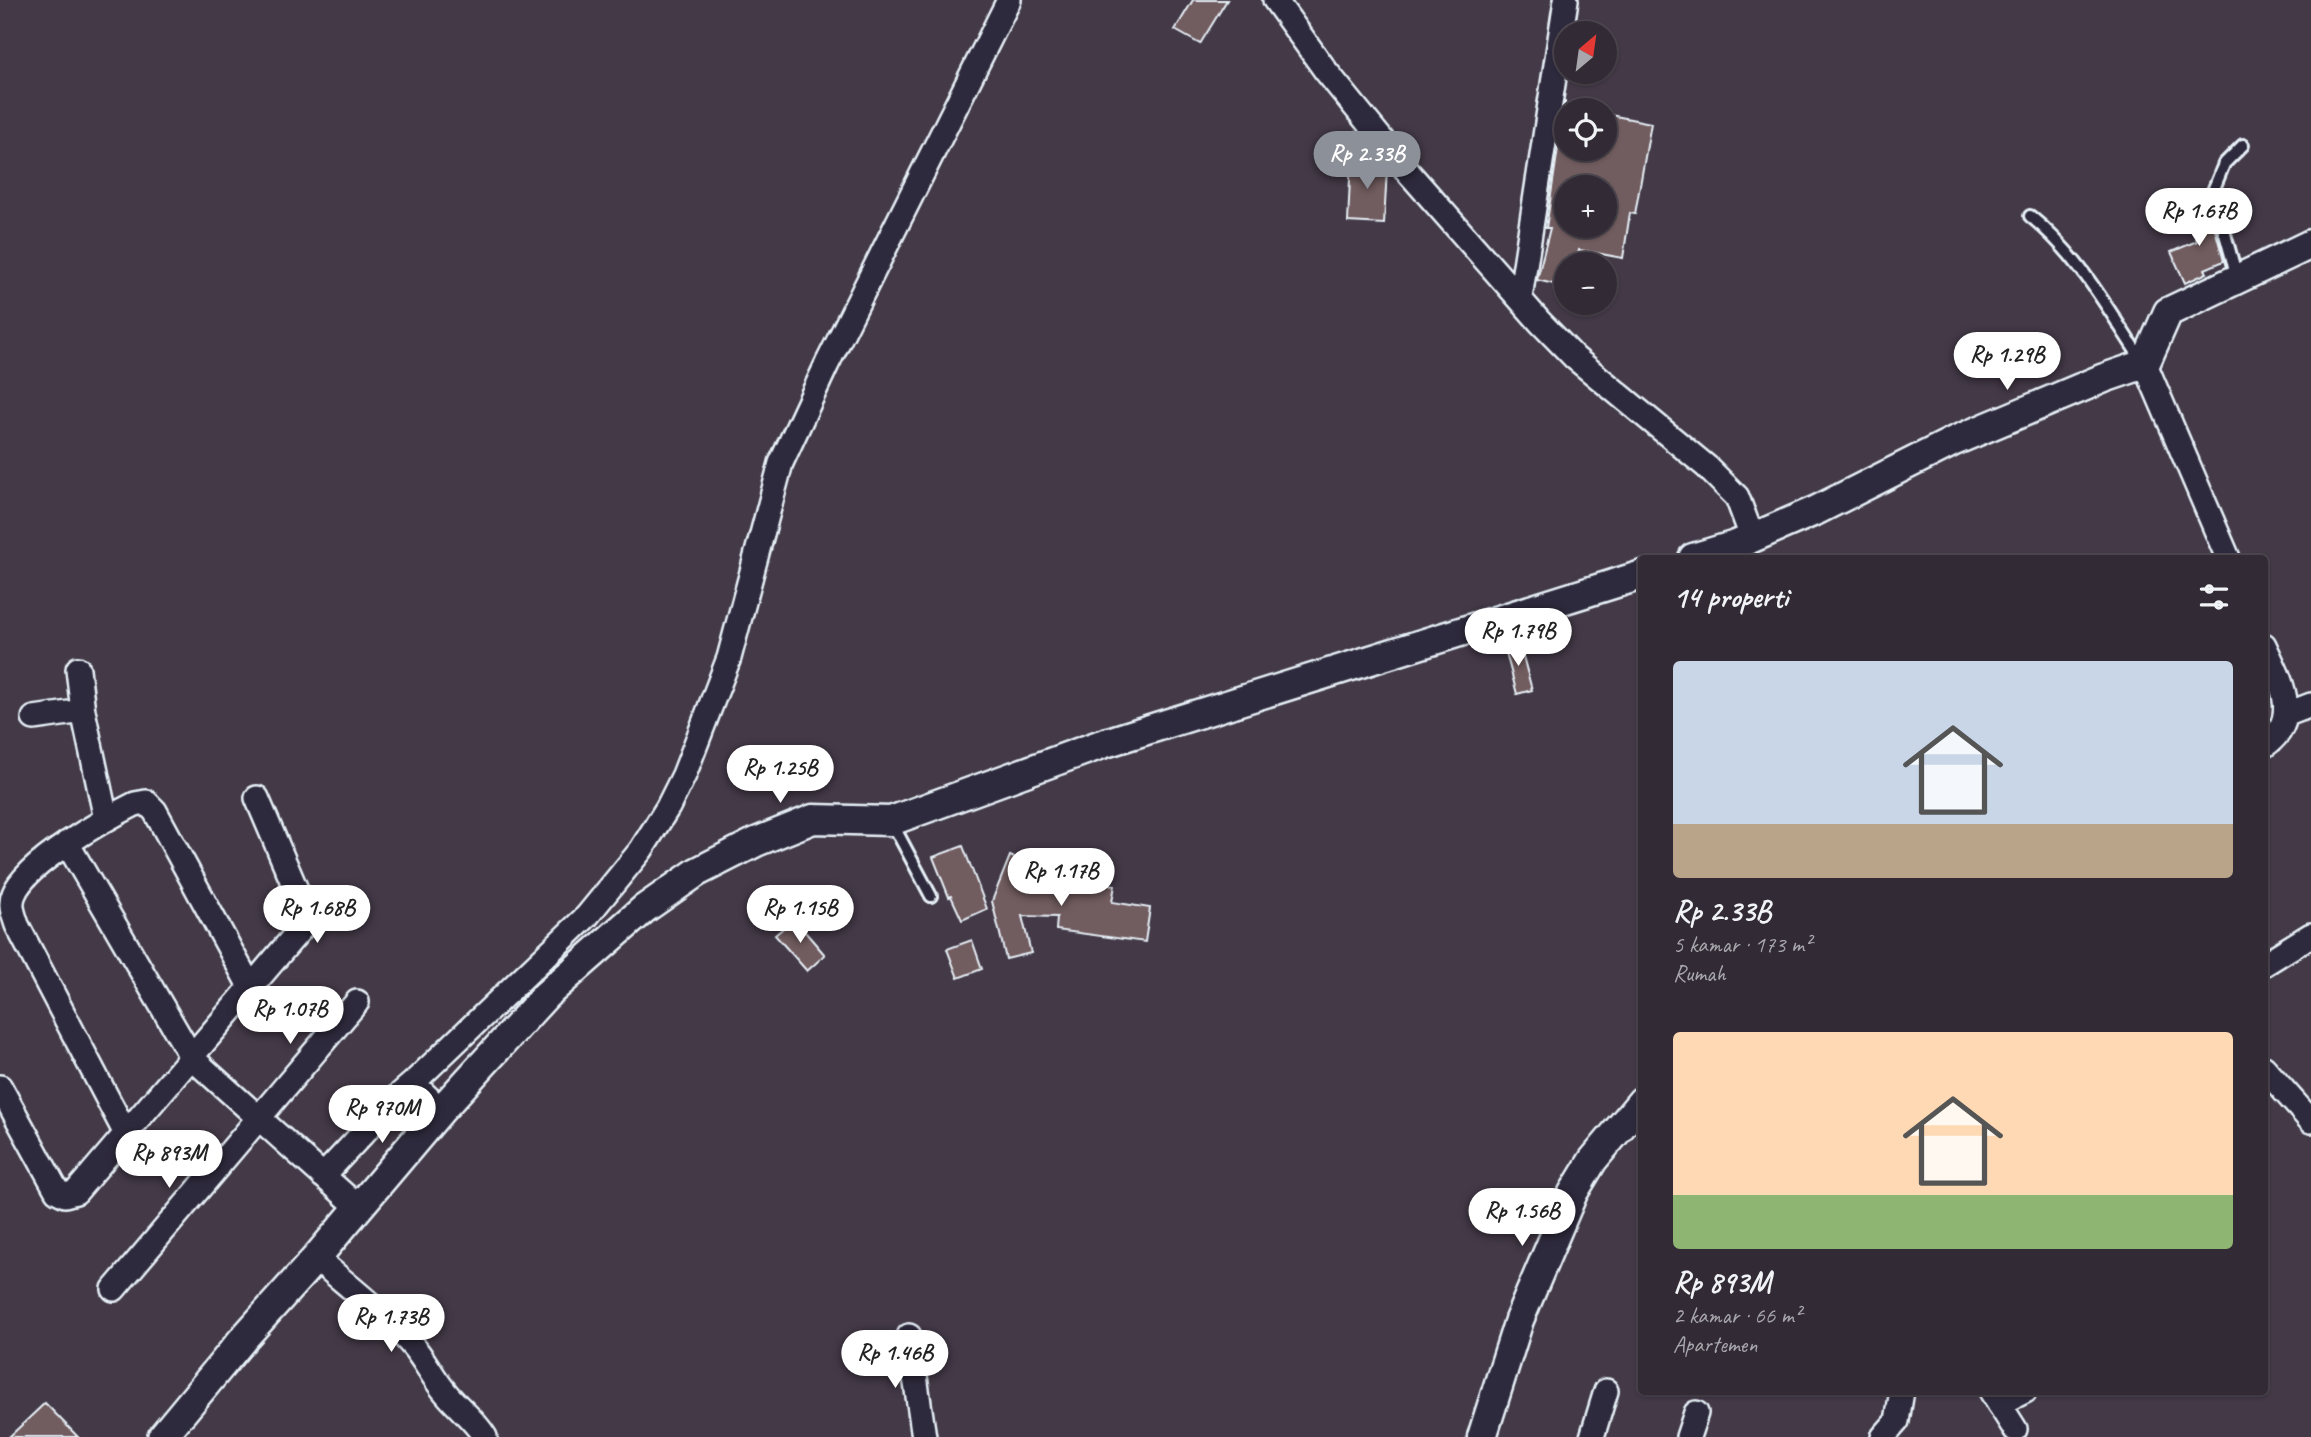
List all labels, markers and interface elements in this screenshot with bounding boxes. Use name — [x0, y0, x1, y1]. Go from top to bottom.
north arrow — [1554, 21, 1617, 84]
map controls — [1554, 21, 1617, 315]
button: locate — [1554, 98, 1617, 161]
pin: Rp 2.33B — [1295, 132, 1439, 191]
text: Rp 2.33B — [1330, 139, 1404, 168]
button: + — [1554, 175, 1617, 238]
pin: Rp 1.67B — [2127, 188, 2271, 248]
text: Rp 1.67B — [2161, 196, 2237, 225]
button: − — [1554, 252, 1617, 315]
pin: Rp 1.29B — [1935, 332, 2079, 392]
text: Rp 1.29B — [1970, 340, 2044, 369]
text: 14 properti — [1673, 578, 1788, 616]
icon: filters — [2195, 578, 2233, 616]
pin: Rp 1.79B — [1446, 608, 1590, 668]
text: Rp 1.79B — [1481, 616, 1555, 645]
icon: home — [1890, 707, 2016, 833]
pin: Rp 1.25B — [708, 746, 852, 805]
text: Rp 1.25B — [743, 753, 817, 782]
pin: Rp 1.17B — [989, 848, 1133, 908]
text: Rp 1.17B — [1024, 856, 1098, 885]
pin: Rp 1.68B — [245, 886, 389, 945]
pin: Rp 1.15B — [728, 886, 872, 945]
text: Rp 2.33B — [1673, 892, 1771, 930]
text: Rp 1.68B — [279, 893, 355, 922]
text: Rp 1.15B — [763, 893, 837, 922]
text: 5 kamar · 173 m² — [1673, 930, 1811, 959]
text: Rumah — [1673, 959, 1726, 988]
pin: Rp 1.07B — [218, 986, 362, 1046]
text: Rp 1.07B — [253, 994, 327, 1023]
icon: home — [1890, 1078, 2016, 1204]
pin: Rp 970M — [317, 1086, 447, 1145]
text: Rp 970M — [345, 1093, 419, 1122]
pin: Rp 893M — [104, 1130, 234, 1190]
text: Rp 893M — [132, 1138, 206, 1167]
pin: Rp 1.56B — [1450, 1188, 1594, 1248]
text: Rp 1.56B — [1485, 1196, 1559, 1225]
text: Rp 893M — [1673, 1263, 1771, 1301]
pin: Rp 1.73B — [319, 1294, 463, 1354]
text: 2 kamar · 66 m² — [1673, 1301, 1801, 1330]
text: Rp 1.73B — [354, 1302, 428, 1331]
pin: Rp 1.46B — [823, 1330, 967, 1390]
text: Apartemen — [1673, 1330, 1757, 1359]
text: Rp 1.46B — [857, 1338, 933, 1367]

